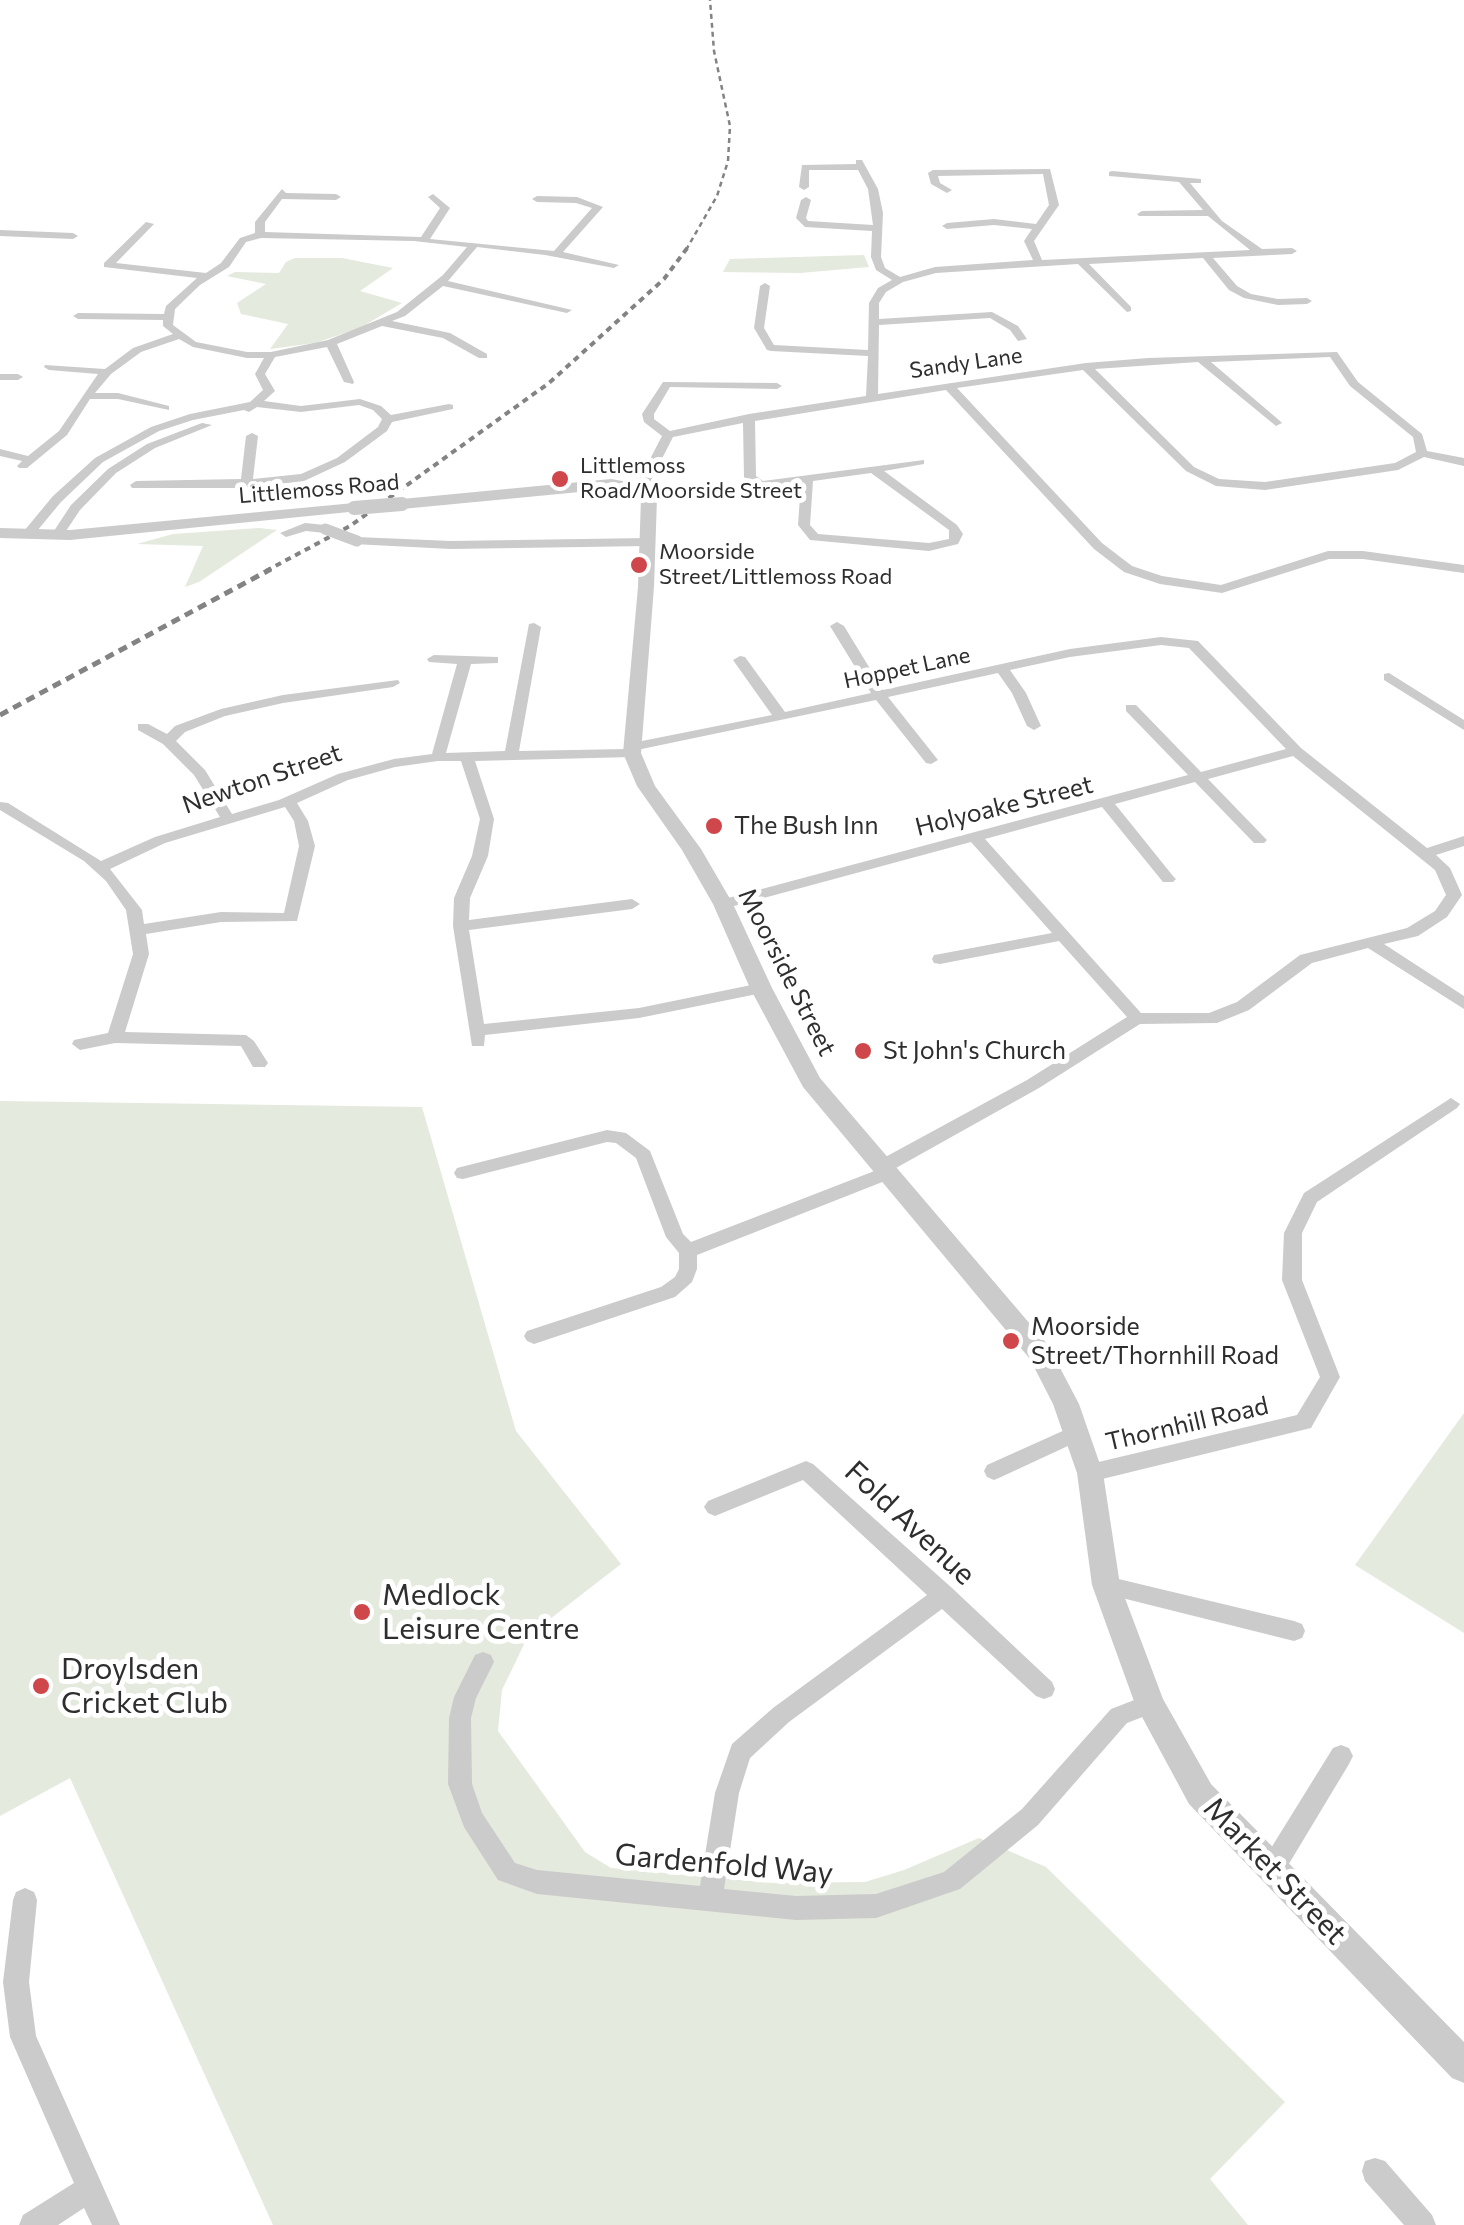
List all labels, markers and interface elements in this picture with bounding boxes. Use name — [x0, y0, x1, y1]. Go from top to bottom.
street label: Sandy Lane — [908, 342, 1024, 384]
place label: Littlemoss Road/Moorside Street — [580, 453, 802, 504]
marker: Littlemoss Road/Moorside Street — [549, 468, 571, 490]
street label: Littlemoss Road — [238, 469, 400, 509]
place label: Moorside Street/Littlemoss Road — [659, 539, 892, 590]
marker: Moorside Street/Littlemoss Road — [628, 554, 650, 576]
street label: Hoppet Lane — [841, 642, 973, 694]
street label: Newton Street — [178, 738, 346, 820]
street label: Holyoake Street — [912, 769, 1096, 843]
place label: The Bush Inn — [734, 811, 879, 841]
marker: The Bush Inn — [703, 815, 725, 837]
street label: Moorside Street — [732, 883, 842, 1061]
place label: St John's Church — [883, 1036, 1066, 1066]
marker: St John's Church — [852, 1040, 874, 1062]
place label: Moorside Street/Thornhill Road — [1031, 1312, 1279, 1371]
marker: Moorside Street/Thornhill Road — [1000, 1330, 1022, 1352]
street label: Thornhill Road — [1103, 1391, 1271, 1457]
street label: Fold Avenue — [837, 1454, 983, 1592]
place label: Medlock Leisure Centre — [382, 1577, 579, 1648]
marker: Medlock Leisure Centre — [351, 1601, 373, 1623]
place label: Droylsden Cricket Club — [61, 1651, 228, 1722]
marker: Droylsden Cricket Club — [30, 1675, 52, 1697]
street label: Market Street — [1196, 1790, 1354, 1952]
street label: Gardenfold Way — [613, 1837, 835, 1891]

